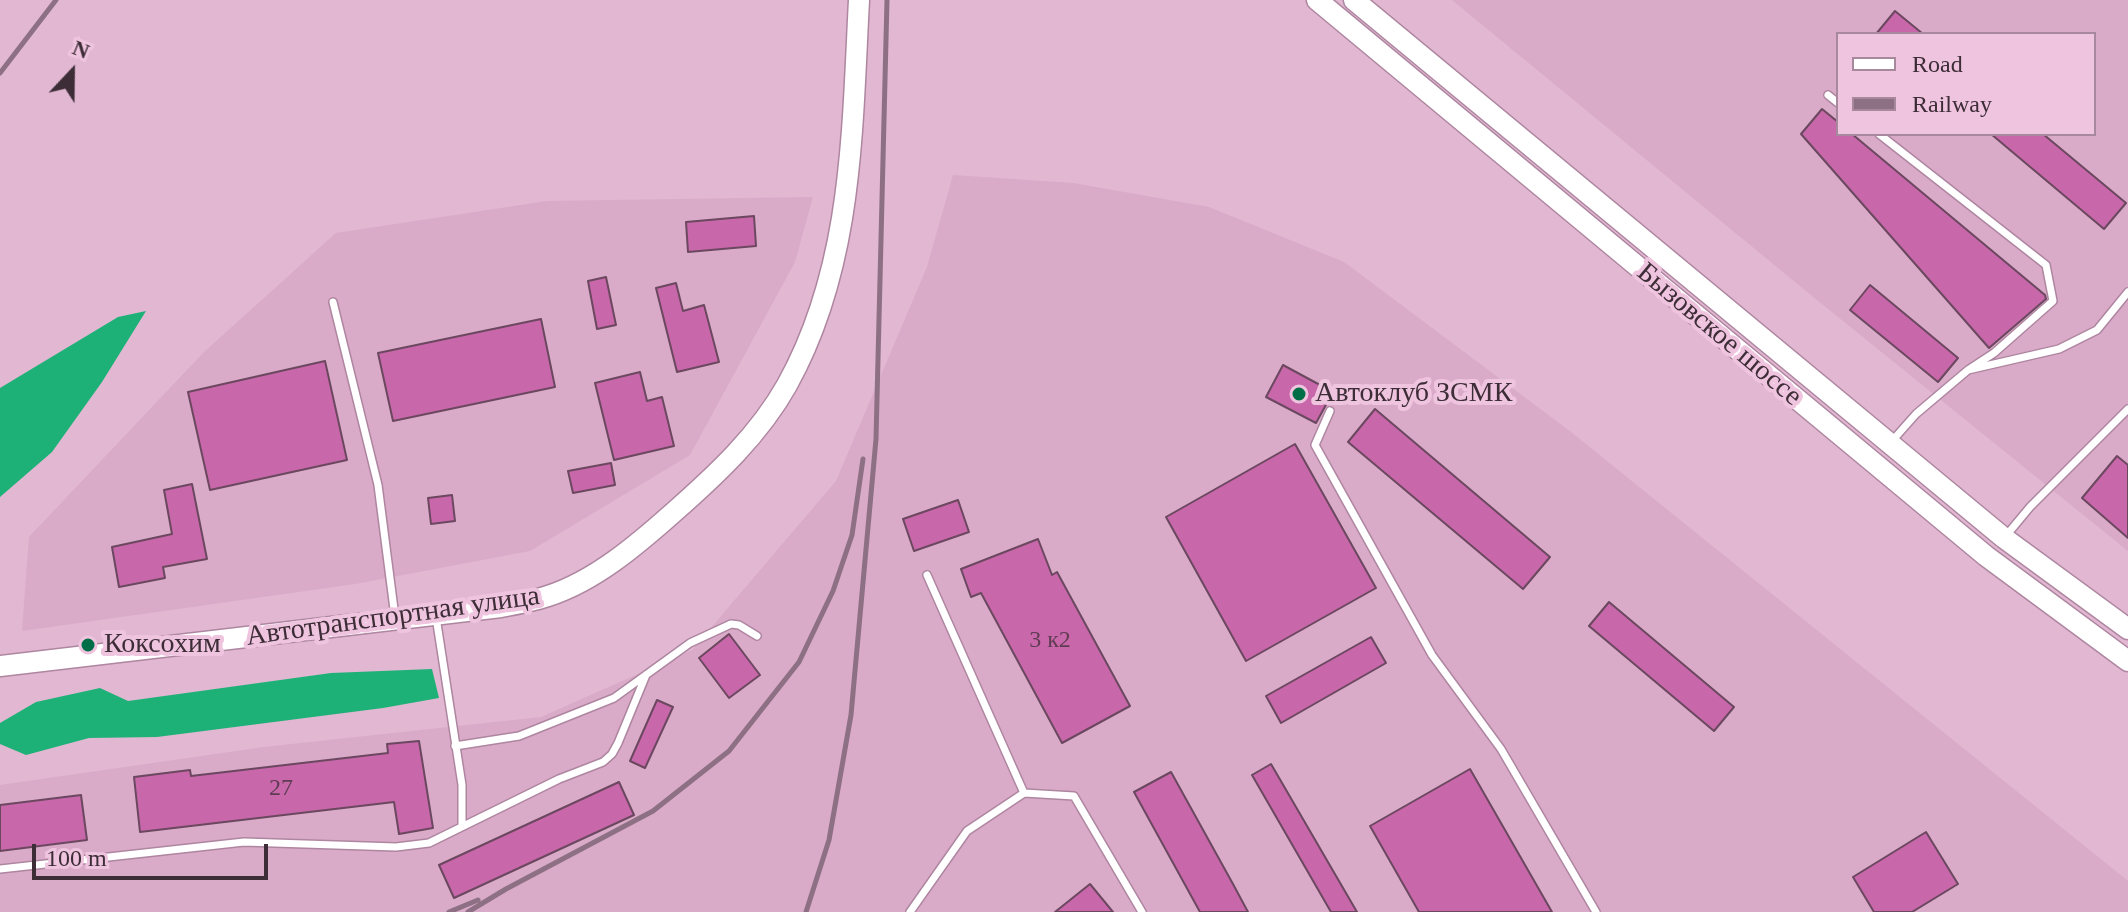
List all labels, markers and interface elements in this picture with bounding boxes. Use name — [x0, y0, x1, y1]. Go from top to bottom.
north arrow — [32, 32, 112, 112]
legend — [1836, 32, 2096, 136]
text: N — [69, 35, 93, 64]
text: Road — [1912, 51, 1963, 77]
text: Railway — [1912, 91, 1992, 117]
street label: Бызовское шоссе — [1630, 256, 1808, 414]
place label: Автоклуб ЗСМК — [1315, 377, 1512, 411]
marker: Автоклуб ЗСМК — [1290, 385, 1308, 403]
street label: Автотранспортная улица — [244, 580, 542, 654]
house number: 3 к2 — [1029, 627, 1071, 655]
place label: Коксохим — [104, 628, 221, 662]
marker: Коксохим — [79, 636, 97, 654]
house number: 27 — [269, 775, 293, 803]
scale bar — [36, 828, 272, 878]
text: 100 m — [46, 845, 107, 871]

